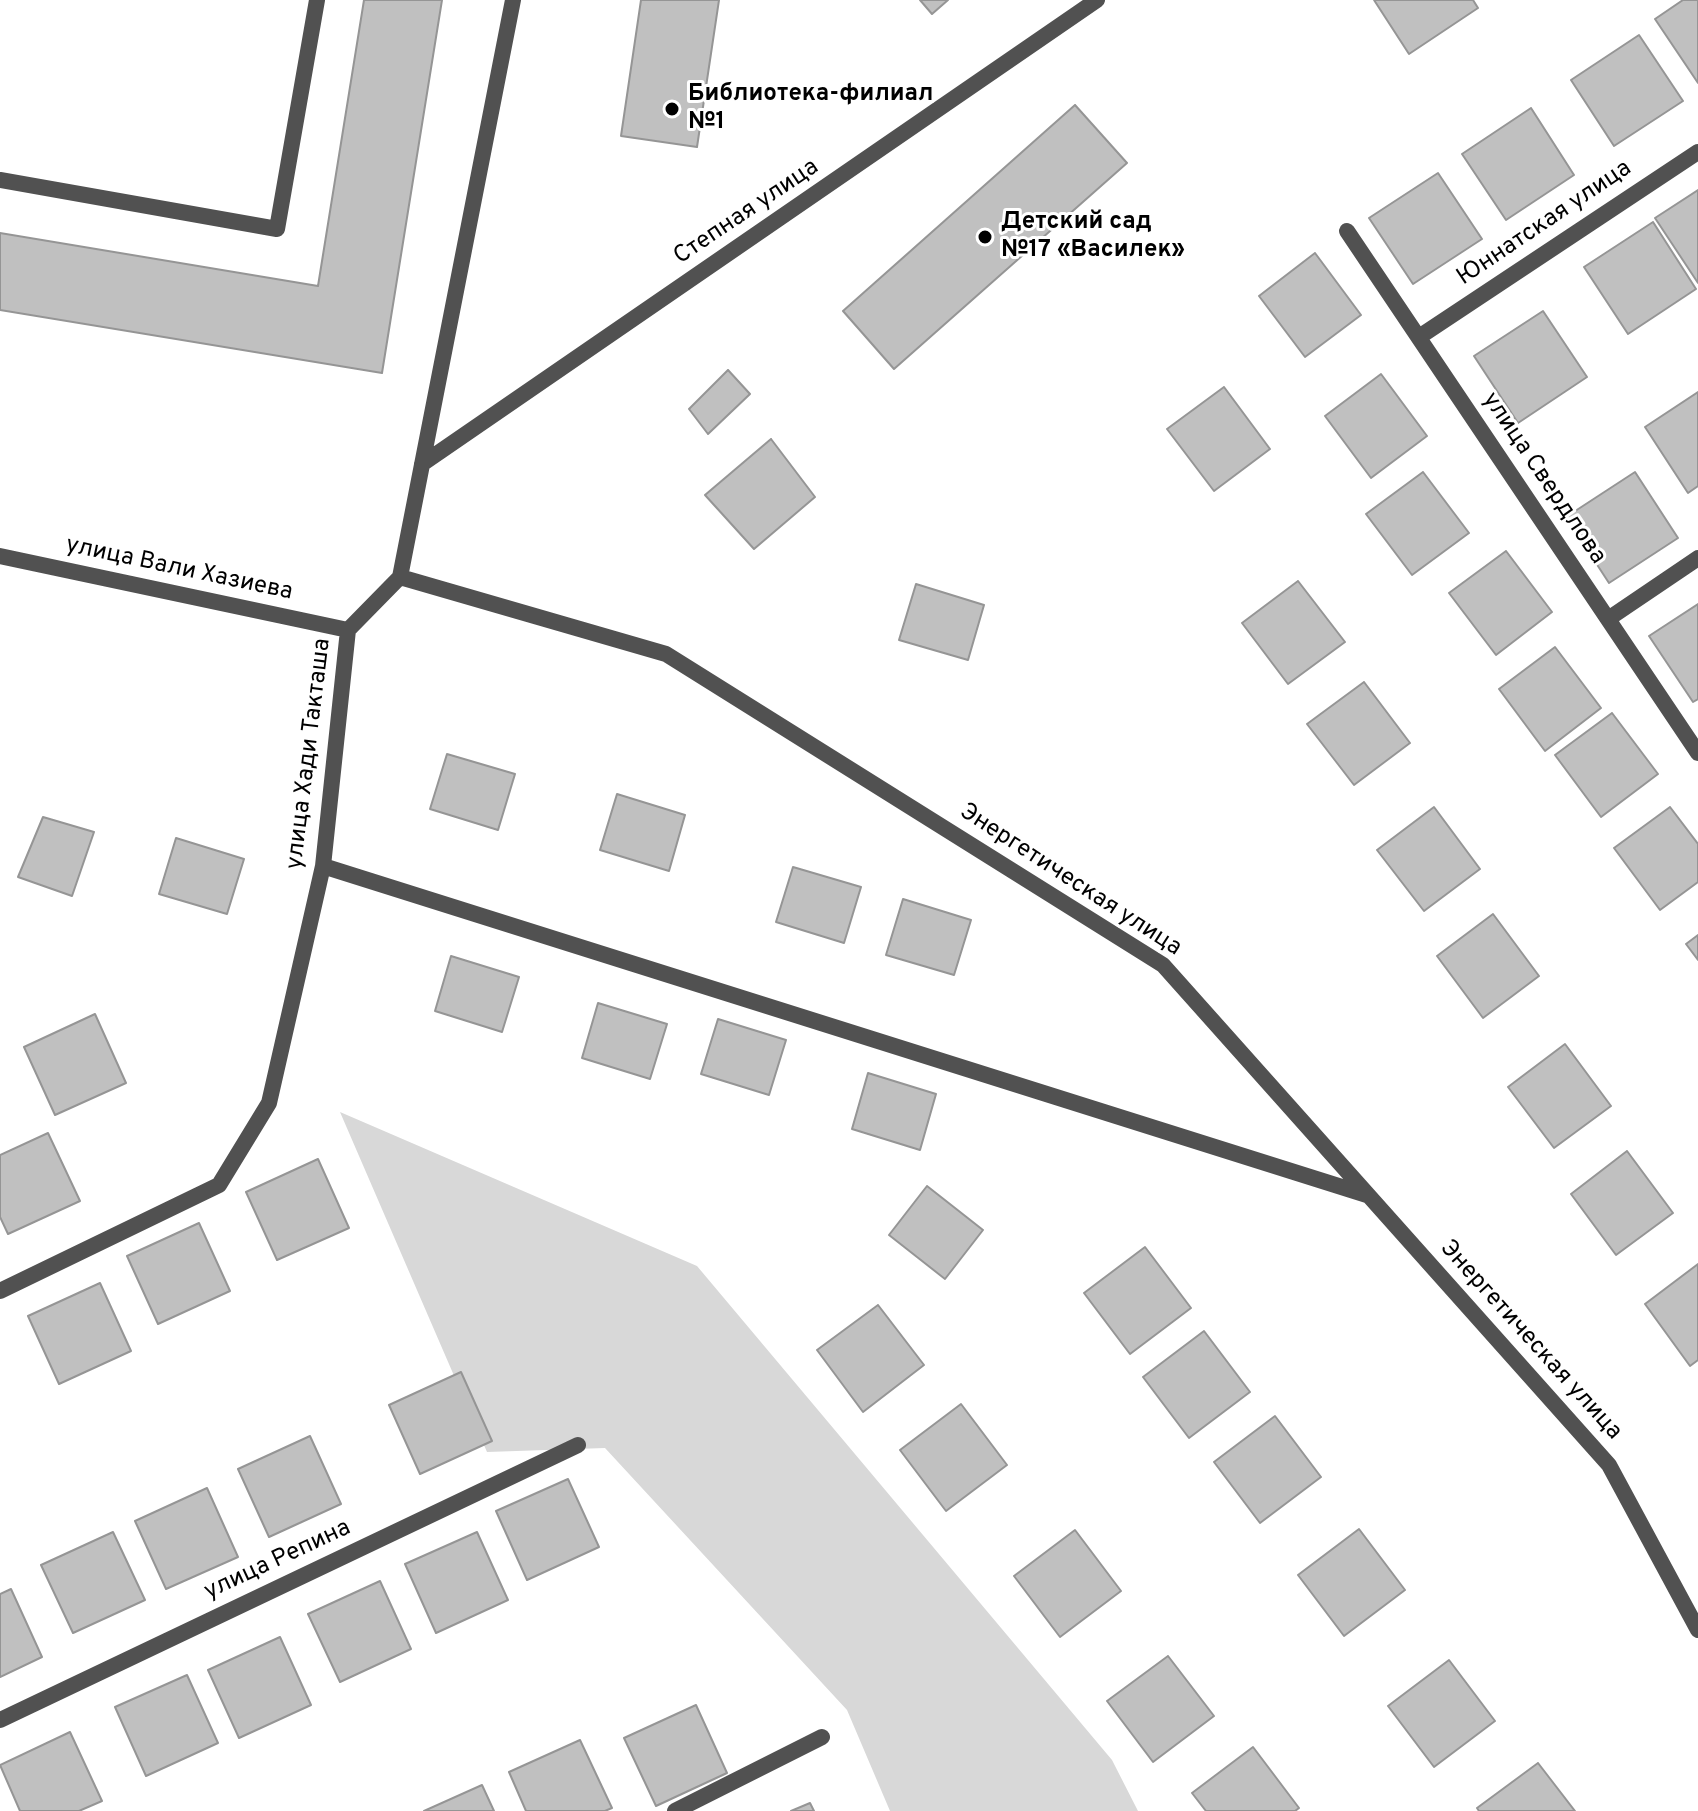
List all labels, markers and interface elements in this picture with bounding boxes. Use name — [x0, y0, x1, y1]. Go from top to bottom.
place label: Библиотека-филиал №1 — [688, 81, 933, 137]
marker: Библиотека-филиал №1 — [663, 100, 681, 118]
street label: Степная улица — [669, 154, 825, 272]
street label: Юннатская улица — [1452, 155, 1638, 293]
place label: Детский сад №17 «Василек» — [1001, 209, 1185, 265]
marker: Детский сад №17 «Василек» — [976, 228, 994, 246]
street label: улица Свердлова — [1475, 388, 1611, 570]
street label: улица Вали Хазиева — [63, 532, 295, 608]
street label: улица Хади Такташа — [282, 637, 338, 871]
street label: Энергетическая улица — [954, 799, 1186, 963]
street label: Энергетическая улица — [1433, 1235, 1627, 1447]
street label: улица Репина — [200, 1515, 356, 1607]

